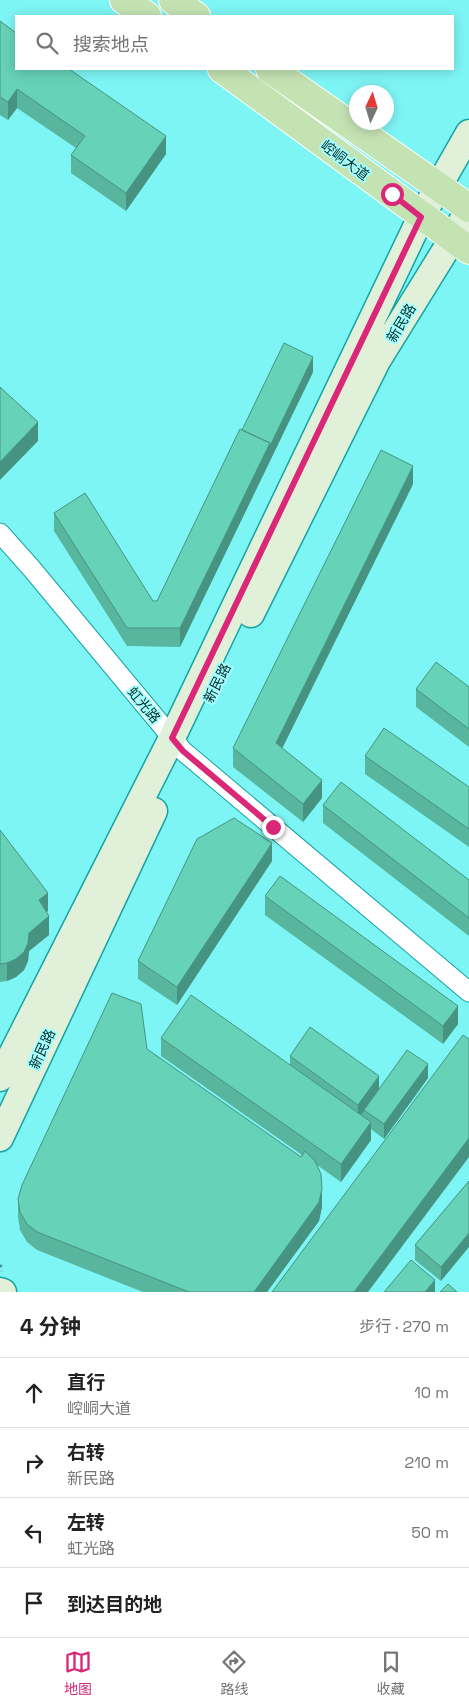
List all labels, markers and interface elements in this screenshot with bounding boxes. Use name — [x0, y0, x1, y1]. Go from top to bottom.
search box — [15, 15, 454, 70]
icon: search — [33, 29, 61, 57]
text: 搜索地点 — [73, 32, 149, 57]
north arrow — [349, 85, 394, 130]
street label: 崆峒大道 — [317, 136, 373, 184]
route start — [381, 183, 404, 206]
street label: 新民路 — [382, 300, 420, 346]
street label: 新民路 — [199, 660, 235, 706]
street label: 虹光路 — [124, 683, 164, 727]
route end — [262, 816, 285, 839]
street label: 新民路 — [25, 1026, 59, 1072]
text: 4 分钟 — [20, 1313, 81, 1340]
text: 步行 · 270 m — [359, 1316, 449, 1337]
text: 直行 — [67, 1370, 105, 1395]
icon: ahead — [20, 1379, 48, 1407]
text: 10 m — [414, 1382, 449, 1403]
text: 崆峒大道 — [67, 1398, 131, 1419]
text: 右转 — [67, 1440, 105, 1465]
icon: right — [20, 1449, 48, 1477]
text: 210 m — [405, 1452, 449, 1473]
text: 新民路 — [67, 1468, 115, 1489]
text: 左转 — [67, 1510, 105, 1535]
icon: left — [20, 1519, 48, 1547]
text: 50 m — [411, 1522, 449, 1543]
text: 虹光路 — [67, 1538, 115, 1559]
icon: arrive — [20, 1589, 48, 1617]
text: 到达目的地 — [67, 1592, 162, 1617]
tab: 地图 — [64, 1648, 92, 1698]
tab: 路线 — [220, 1648, 248, 1698]
tab: 收藏 — [377, 1648, 405, 1698]

